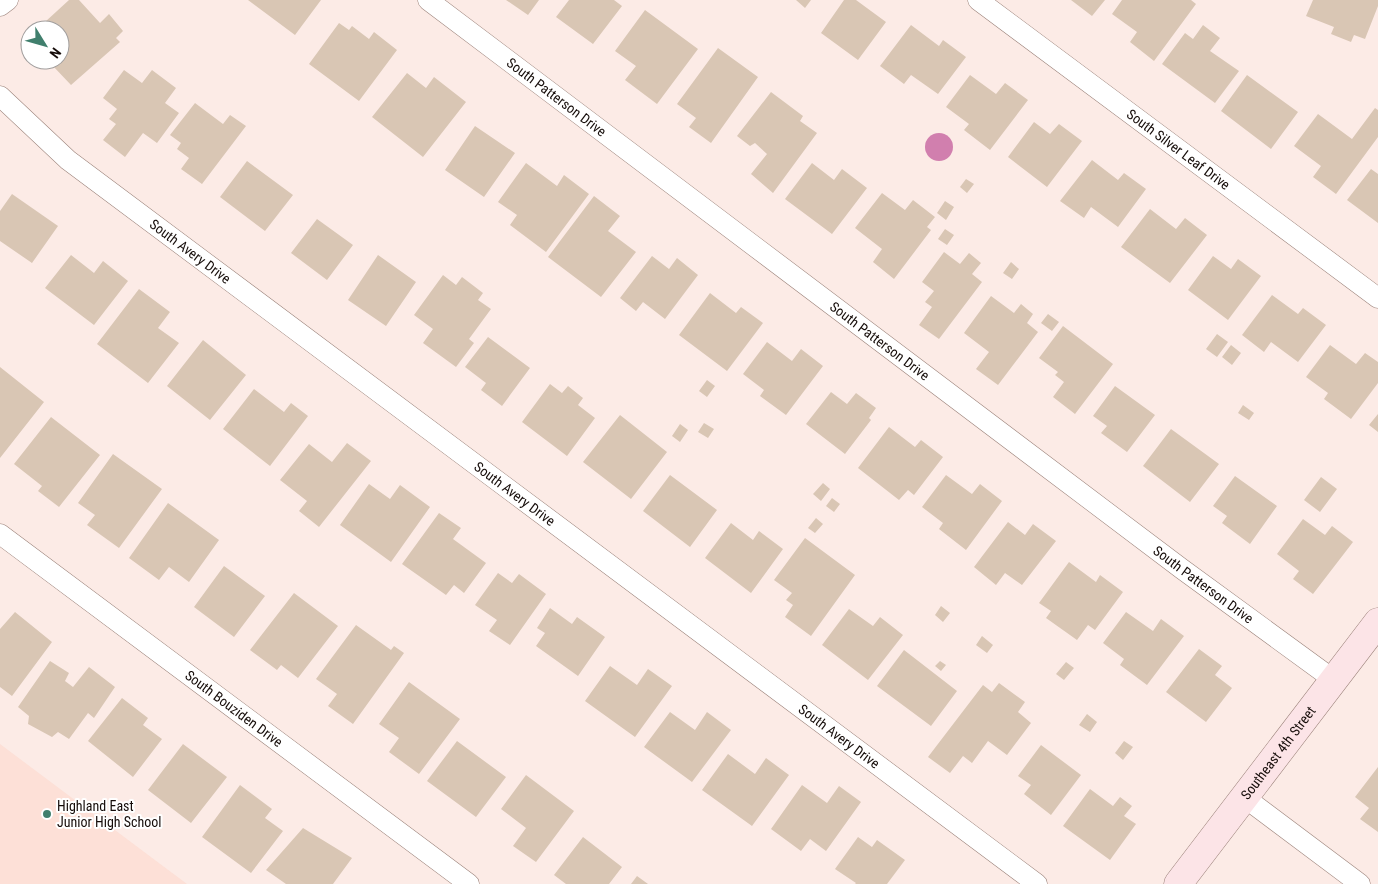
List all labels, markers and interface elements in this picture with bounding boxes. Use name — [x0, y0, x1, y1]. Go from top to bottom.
north arrow — [20, 20, 70, 70]
text: N — [46, 45, 64, 61]
street label: South Patterson Drive — [504, 54, 610, 140]
street label: South Silver Leaf Drive — [1124, 106, 1234, 193]
street label: South Avery Drive — [147, 216, 234, 287]
street label: South Patterson Drive — [827, 298, 933, 384]
street label: South Avery Drive — [471, 458, 559, 529]
street label: South Patterson Drive — [1150, 542, 1257, 627]
street label: South Bouziden Drive — [182, 667, 286, 750]
street label: South Avery Drive — [796, 701, 883, 772]
street label: Southeast 4th Street — [1237, 703, 1319, 803]
place label: Highland East Junior High School — [57, 798, 162, 830]
marker: Highland East Junior High School — [41, 808, 53, 820]

